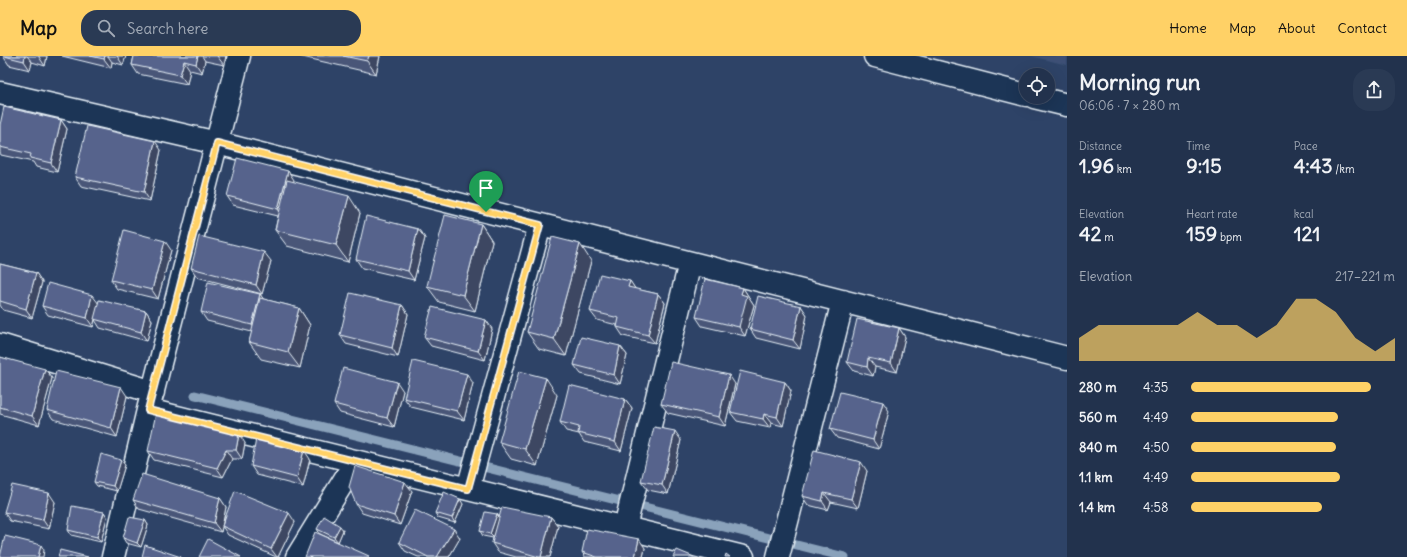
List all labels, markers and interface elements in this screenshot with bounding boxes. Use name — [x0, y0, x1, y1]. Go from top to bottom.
search box — [81, 10, 361, 46]
text: Map — [20, 16, 57, 40]
icon: search — [95, 17, 117, 39]
text: Search here — [127, 19, 208, 38]
text: Home — [1169, 19, 1207, 37]
text: Map — [1229, 19, 1256, 37]
text: About — [1278, 19, 1316, 37]
text: Contact — [1338, 19, 1387, 37]
map controls — [1019, 68, 1055, 104]
button: locate — [1019, 68, 1055, 104]
text: Morning run — [1079, 68, 1201, 96]
button: share — [1353, 69, 1395, 111]
text: 06:06 · 7 × 280 m — [1079, 97, 1180, 114]
text: Distance — [1079, 139, 1122, 153]
text: Time — [1186, 139, 1210, 153]
text: Pace — [1294, 139, 1318, 153]
text: 1.96 — [1079, 153, 1114, 178]
text: 9:15 — [1186, 153, 1222, 178]
text: 4:43 — [1294, 153, 1333, 178]
text: km — [1114, 162, 1132, 176]
text: /km — [1333, 162, 1355, 176]
pin — [469, 171, 503, 212]
icon: arrive — [475, 177, 497, 199]
text: Elevation — [1079, 207, 1124, 221]
text: Heart rate — [1186, 207, 1237, 221]
text: kcal — [1294, 207, 1313, 221]
text: 42 — [1079, 221, 1102, 246]
text: 159 — [1186, 221, 1217, 246]
text: 121 — [1294, 221, 1321, 246]
text: m — [1102, 230, 1114, 244]
text: bpm — [1217, 230, 1242, 244]
text: Elevation — [1079, 268, 1132, 285]
text: 217–221 m — [1335, 268, 1395, 285]
text: 280 m — [1079, 379, 1117, 396]
text: 4:35 — [1143, 379, 1168, 396]
text: 560 m — [1079, 409, 1117, 426]
text: 4:49 — [1143, 409, 1168, 426]
text: 840 m — [1079, 439, 1117, 456]
text: 4:50 — [1143, 439, 1169, 456]
text: 1.1 km — [1079, 469, 1113, 486]
text: 4:49 — [1143, 469, 1168, 486]
text: 1.4 km — [1079, 499, 1115, 516]
text: 4:58 — [1143, 499, 1168, 516]

